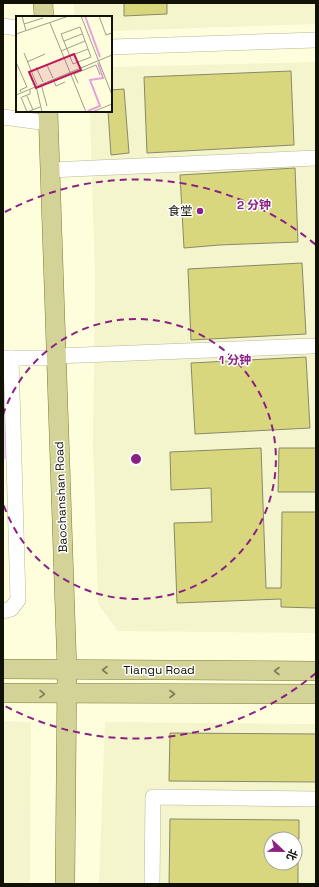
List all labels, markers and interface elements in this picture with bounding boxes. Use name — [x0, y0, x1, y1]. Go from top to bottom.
inset map — [16, 16, 112, 112]
text: 2 分钟 — [237, 197, 271, 213]
place label: 食堂 — [168, 203, 192, 219]
marker: 食堂 — [195, 206, 205, 216]
text: 1 分钟 — [219, 352, 251, 368]
street label: Baochanshan Road — [51, 441, 71, 553]
centre of rings — [129, 452, 143, 466]
street label: Tiangu Road — [123, 662, 195, 678]
one-way arrow — [102, 666, 108, 674]
one-way arrow — [274, 667, 280, 675]
one-way arrow — [39, 690, 45, 698]
one-way arrow — [169, 690, 175, 698]
north arrow — [263, 831, 303, 871]
text: 北 — [284, 847, 301, 862]

